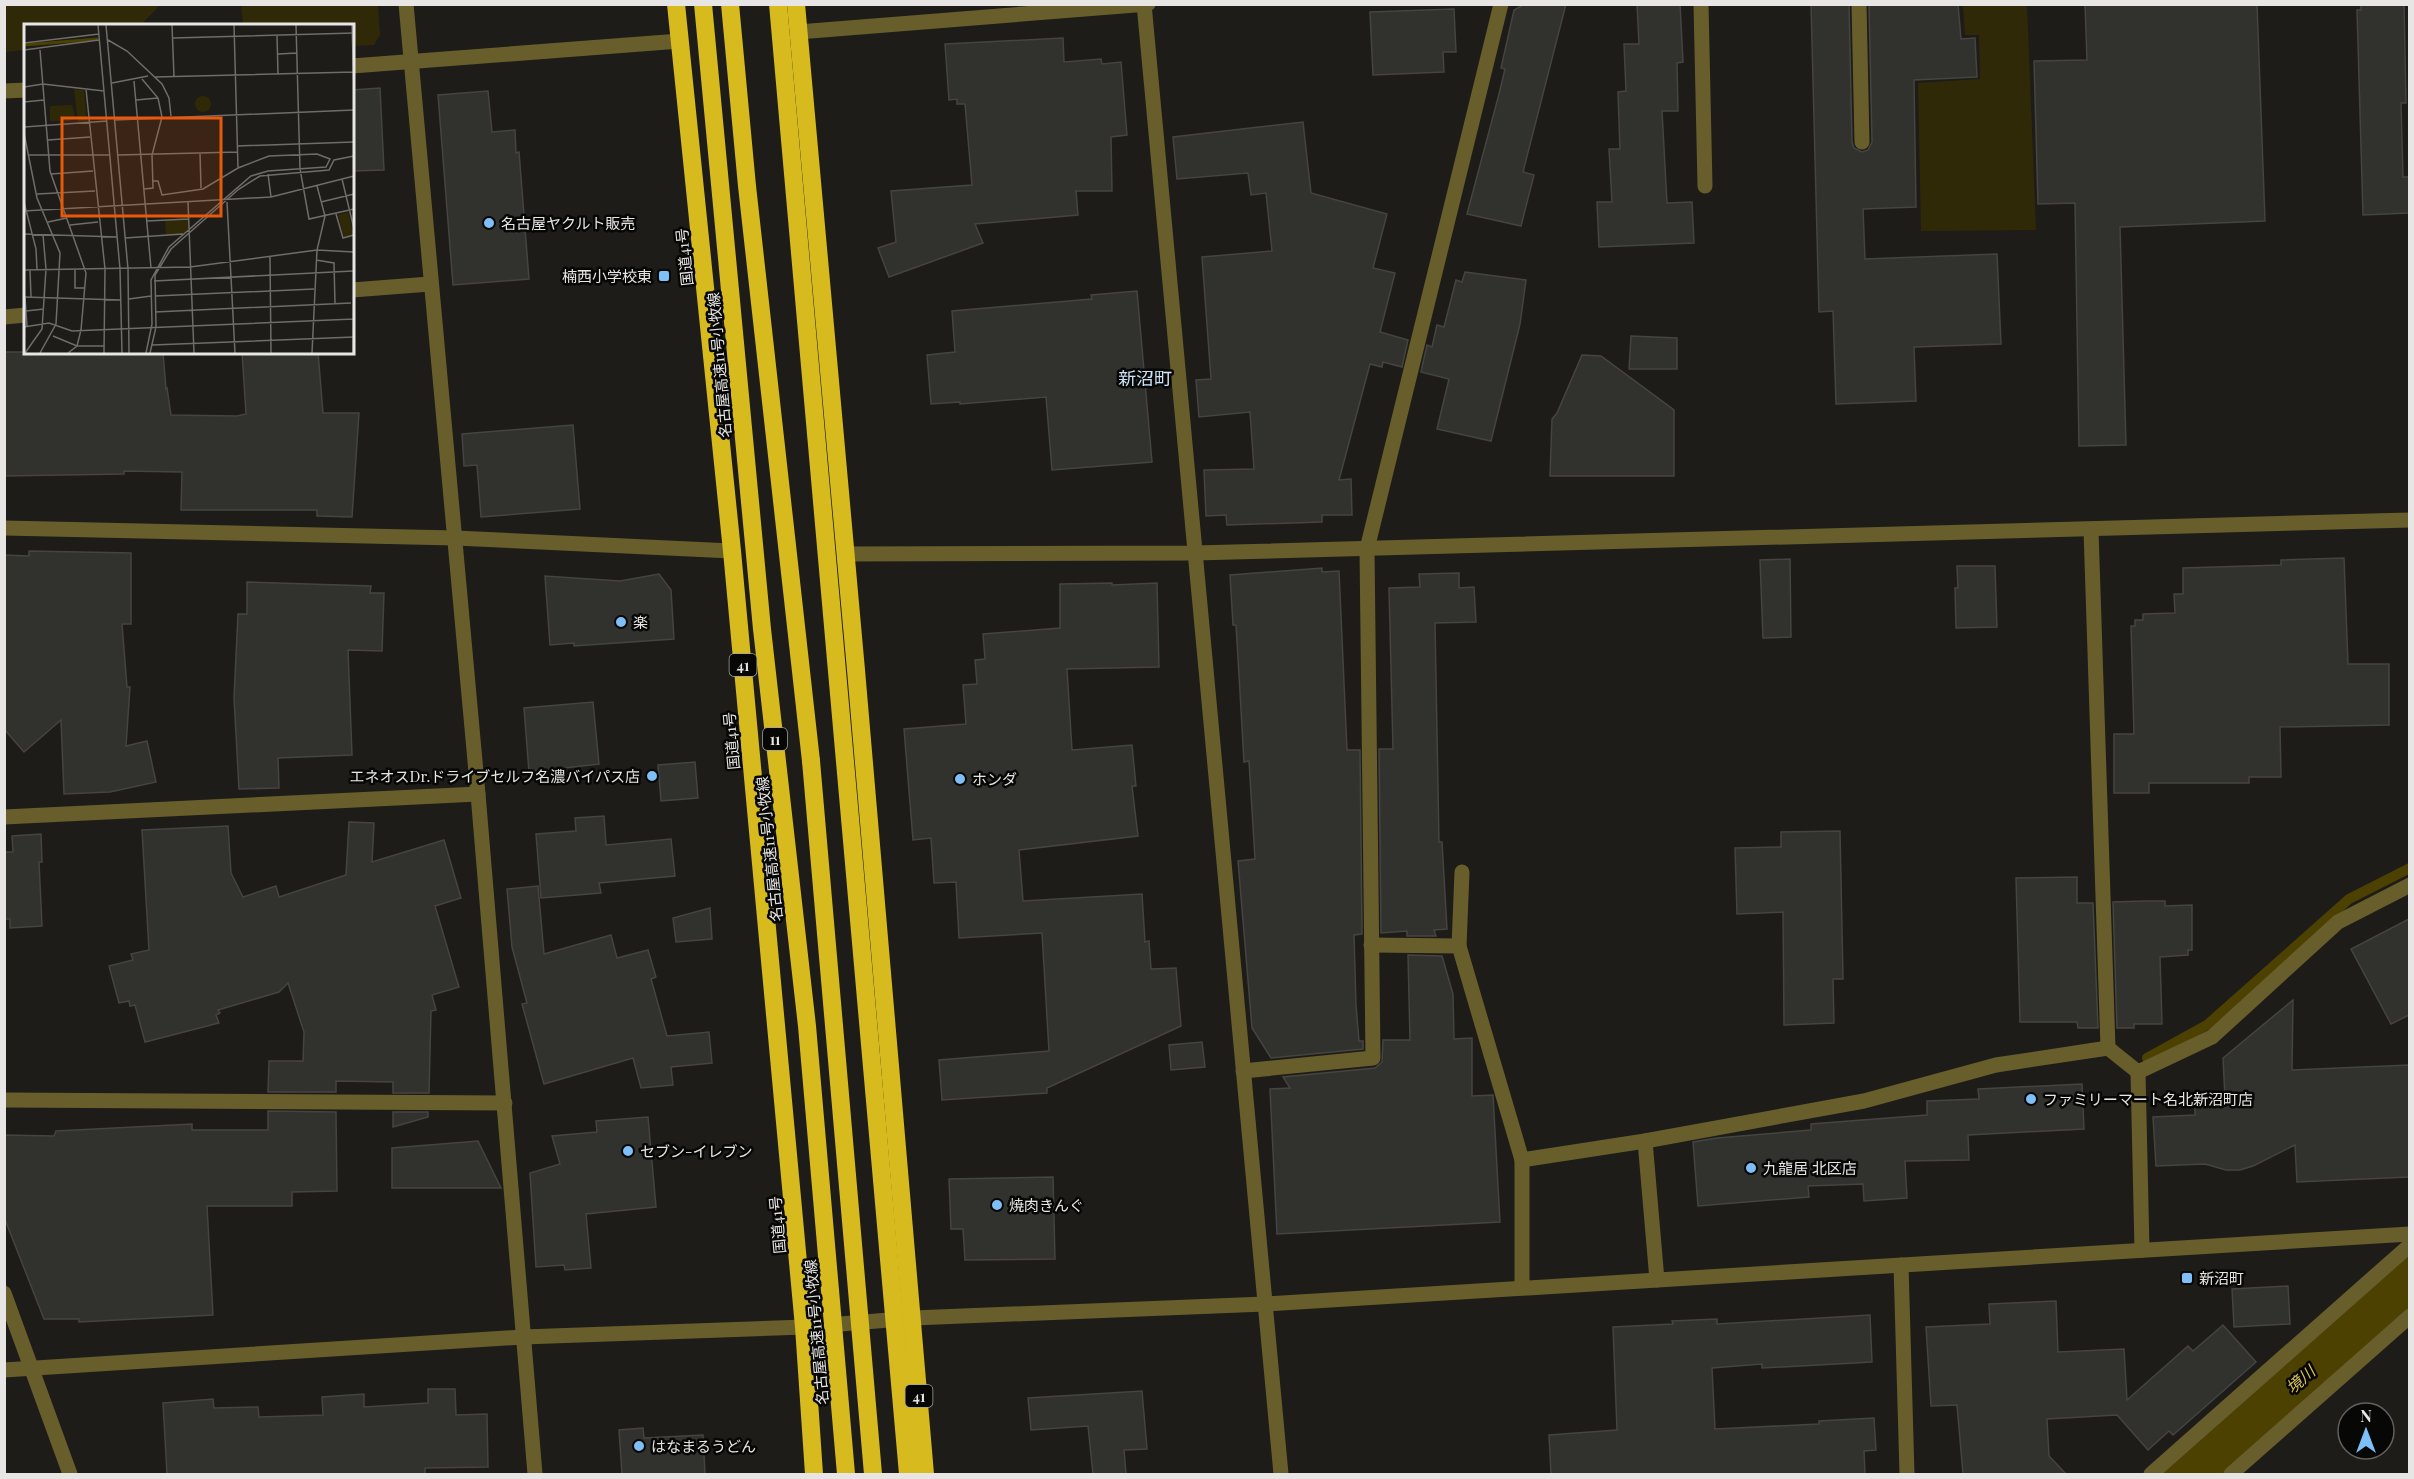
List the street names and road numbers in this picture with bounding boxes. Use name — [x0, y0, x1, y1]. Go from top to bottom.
street label: 国道41号 — [671, 227, 697, 287]
street label: 名古屋高速11号小牧線 — [703, 291, 735, 439]
road number: 41 — [730, 654, 756, 676]
street label: 国道41号 — [719, 711, 743, 771]
road number: 11 — [763, 728, 787, 750]
street label: 名古屋高速11号小牧線 — [751, 775, 787, 923]
street label: 国道41号 — [765, 1195, 789, 1255]
street label: 名古屋高速11号小牧線 — [800, 1258, 832, 1406]
road number: 41 — [906, 1385, 932, 1407]

